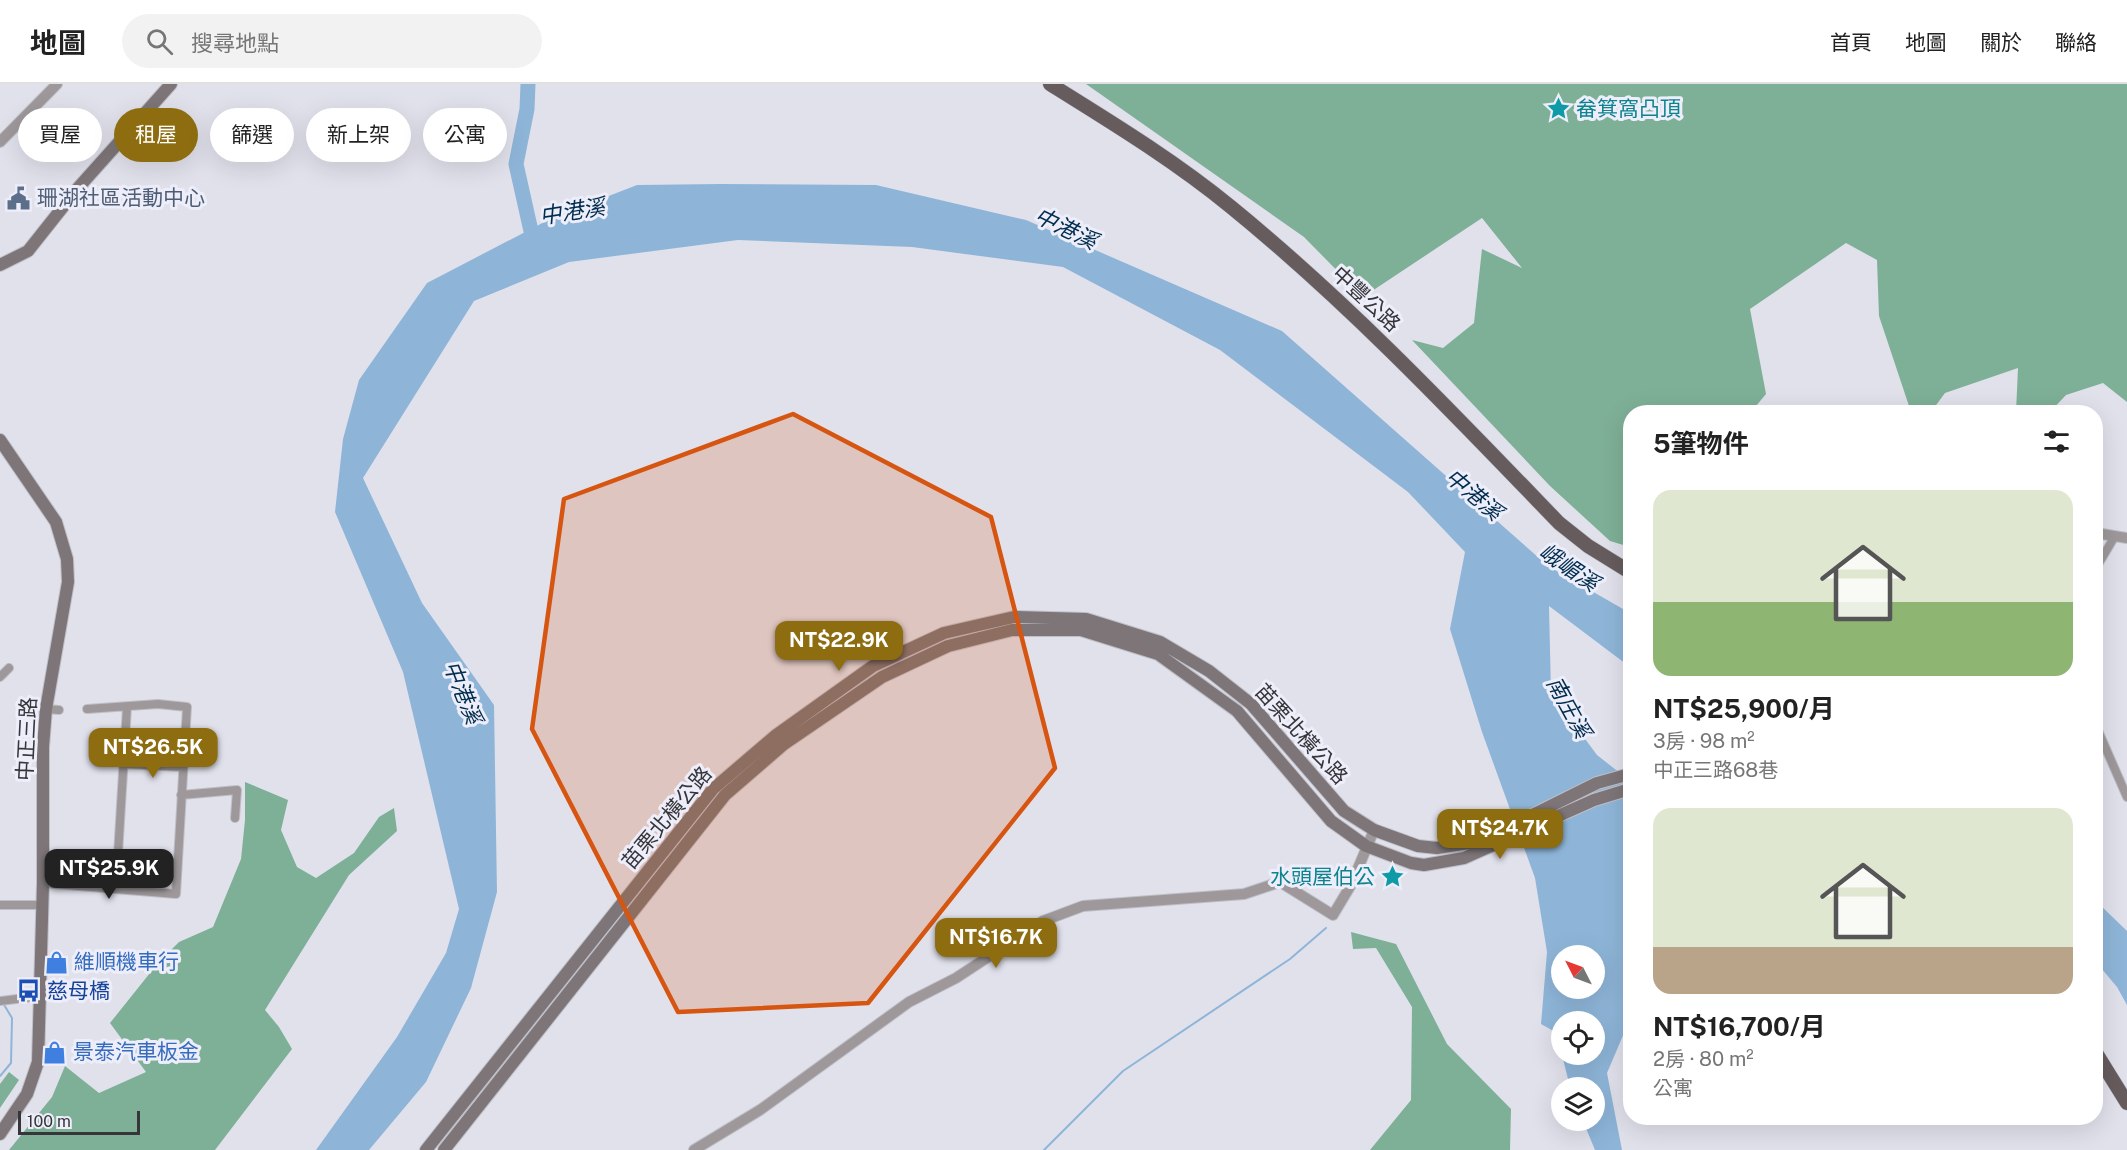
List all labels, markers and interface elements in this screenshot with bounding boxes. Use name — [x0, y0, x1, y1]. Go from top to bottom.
search box — [122, 14, 542, 68]
icon: search — [143, 25, 176, 58]
text: 地圖 — [30, 26, 86, 59]
text: 搜尋地點 — [191, 30, 279, 56]
text: 首頁 — [1830, 30, 1872, 55]
text: 地圖 — [1905, 30, 1947, 55]
text: 關於 — [1980, 30, 2022, 55]
text: 聯絡 — [2055, 30, 2097, 55]
place icon: 畚箕窩凸頂 — [1545, 96, 1571, 122]
place label: 畚箕窩凸頂 — [1576, 96, 1681, 121]
chip: 買屋 — [18, 108, 102, 162]
chip: 租屋 — [114, 108, 198, 162]
chip: 篩選 — [210, 108, 294, 162]
chip: 新上架 — [306, 108, 411, 162]
chip: 公寓 — [423, 108, 507, 162]
public building icon: 珊湖社區活動中心 — [6, 185, 32, 211]
place label: 珊湖社區活動中心 — [37, 185, 205, 210]
water label: 中港溪 — [537, 193, 610, 229]
water label: 中港溪 — [1031, 202, 1104, 255]
street label: 中豐公路 — [1327, 261, 1406, 336]
icon: filters — [2040, 425, 2073, 458]
text: 5筆物件 — [1653, 428, 1749, 459]
water label: 中港溪 — [1440, 463, 1510, 527]
icon: home — [1809, 529, 1917, 637]
water label: 峨嵋溪 — [1534, 538, 1606, 598]
pin: NT$22.9K — [777, 621, 901, 672]
text: NT$22.9K — [789, 628, 889, 652]
water label: 中港溪 — [439, 657, 489, 730]
water label: 南庄溪 — [1542, 672, 1598, 745]
street label: 苗栗北橫公路 — [1250, 678, 1353, 789]
text: NT$25,900/月 — [1653, 693, 1835, 724]
street label: 中正三路 — [12, 696, 41, 782]
pin: NT$26.5K — [91, 728, 215, 779]
text: 3房 · 98 m² — [1653, 729, 1755, 753]
text: NT$26.5K — [103, 735, 203, 759]
text: 中正三路68巷 — [1653, 758, 1778, 782]
street label: 苗栗北橫公路 — [617, 761, 717, 874]
pin: NT$24.7K — [1438, 809, 1562, 860]
text: NT$24.7K — [1451, 816, 1549, 840]
icon: home — [1809, 847, 1917, 955]
pin: NT$25.9K — [47, 849, 171, 900]
text: NT$25.9K — [59, 856, 159, 880]
place label: 水頭屋伯公 — [1270, 864, 1375, 889]
place icon: 水頭屋伯公 — [1380, 864, 1406, 890]
pin: NT$16.7K — [934, 918, 1058, 969]
text: NT$16.7K — [949, 925, 1043, 949]
north arrow — [1551, 945, 1605, 999]
map controls — [1551, 945, 1605, 1131]
shop icon: 維順機車行 — [43, 949, 69, 975]
place label: 維順機車行 — [74, 949, 179, 974]
bus stop icon: 慈母橋 — [16, 978, 42, 1004]
place label: 慈母橋 — [47, 978, 110, 1003]
button: locate — [1551, 1011, 1605, 1065]
text: NT$16,700/月 — [1653, 1011, 1826, 1042]
shop icon: 景泰汽車板金 — [42, 1039, 68, 1065]
place label: 景泰汽車板金 — [73, 1039, 199, 1064]
text: 2房 · 80 m² — [1653, 1047, 1754, 1071]
text: 公寓 — [1653, 1076, 1693, 1100]
button: layers — [1551, 1077, 1605, 1131]
scale bar — [18, 1108, 140, 1136]
text: 100 m — [27, 1112, 71, 1131]

